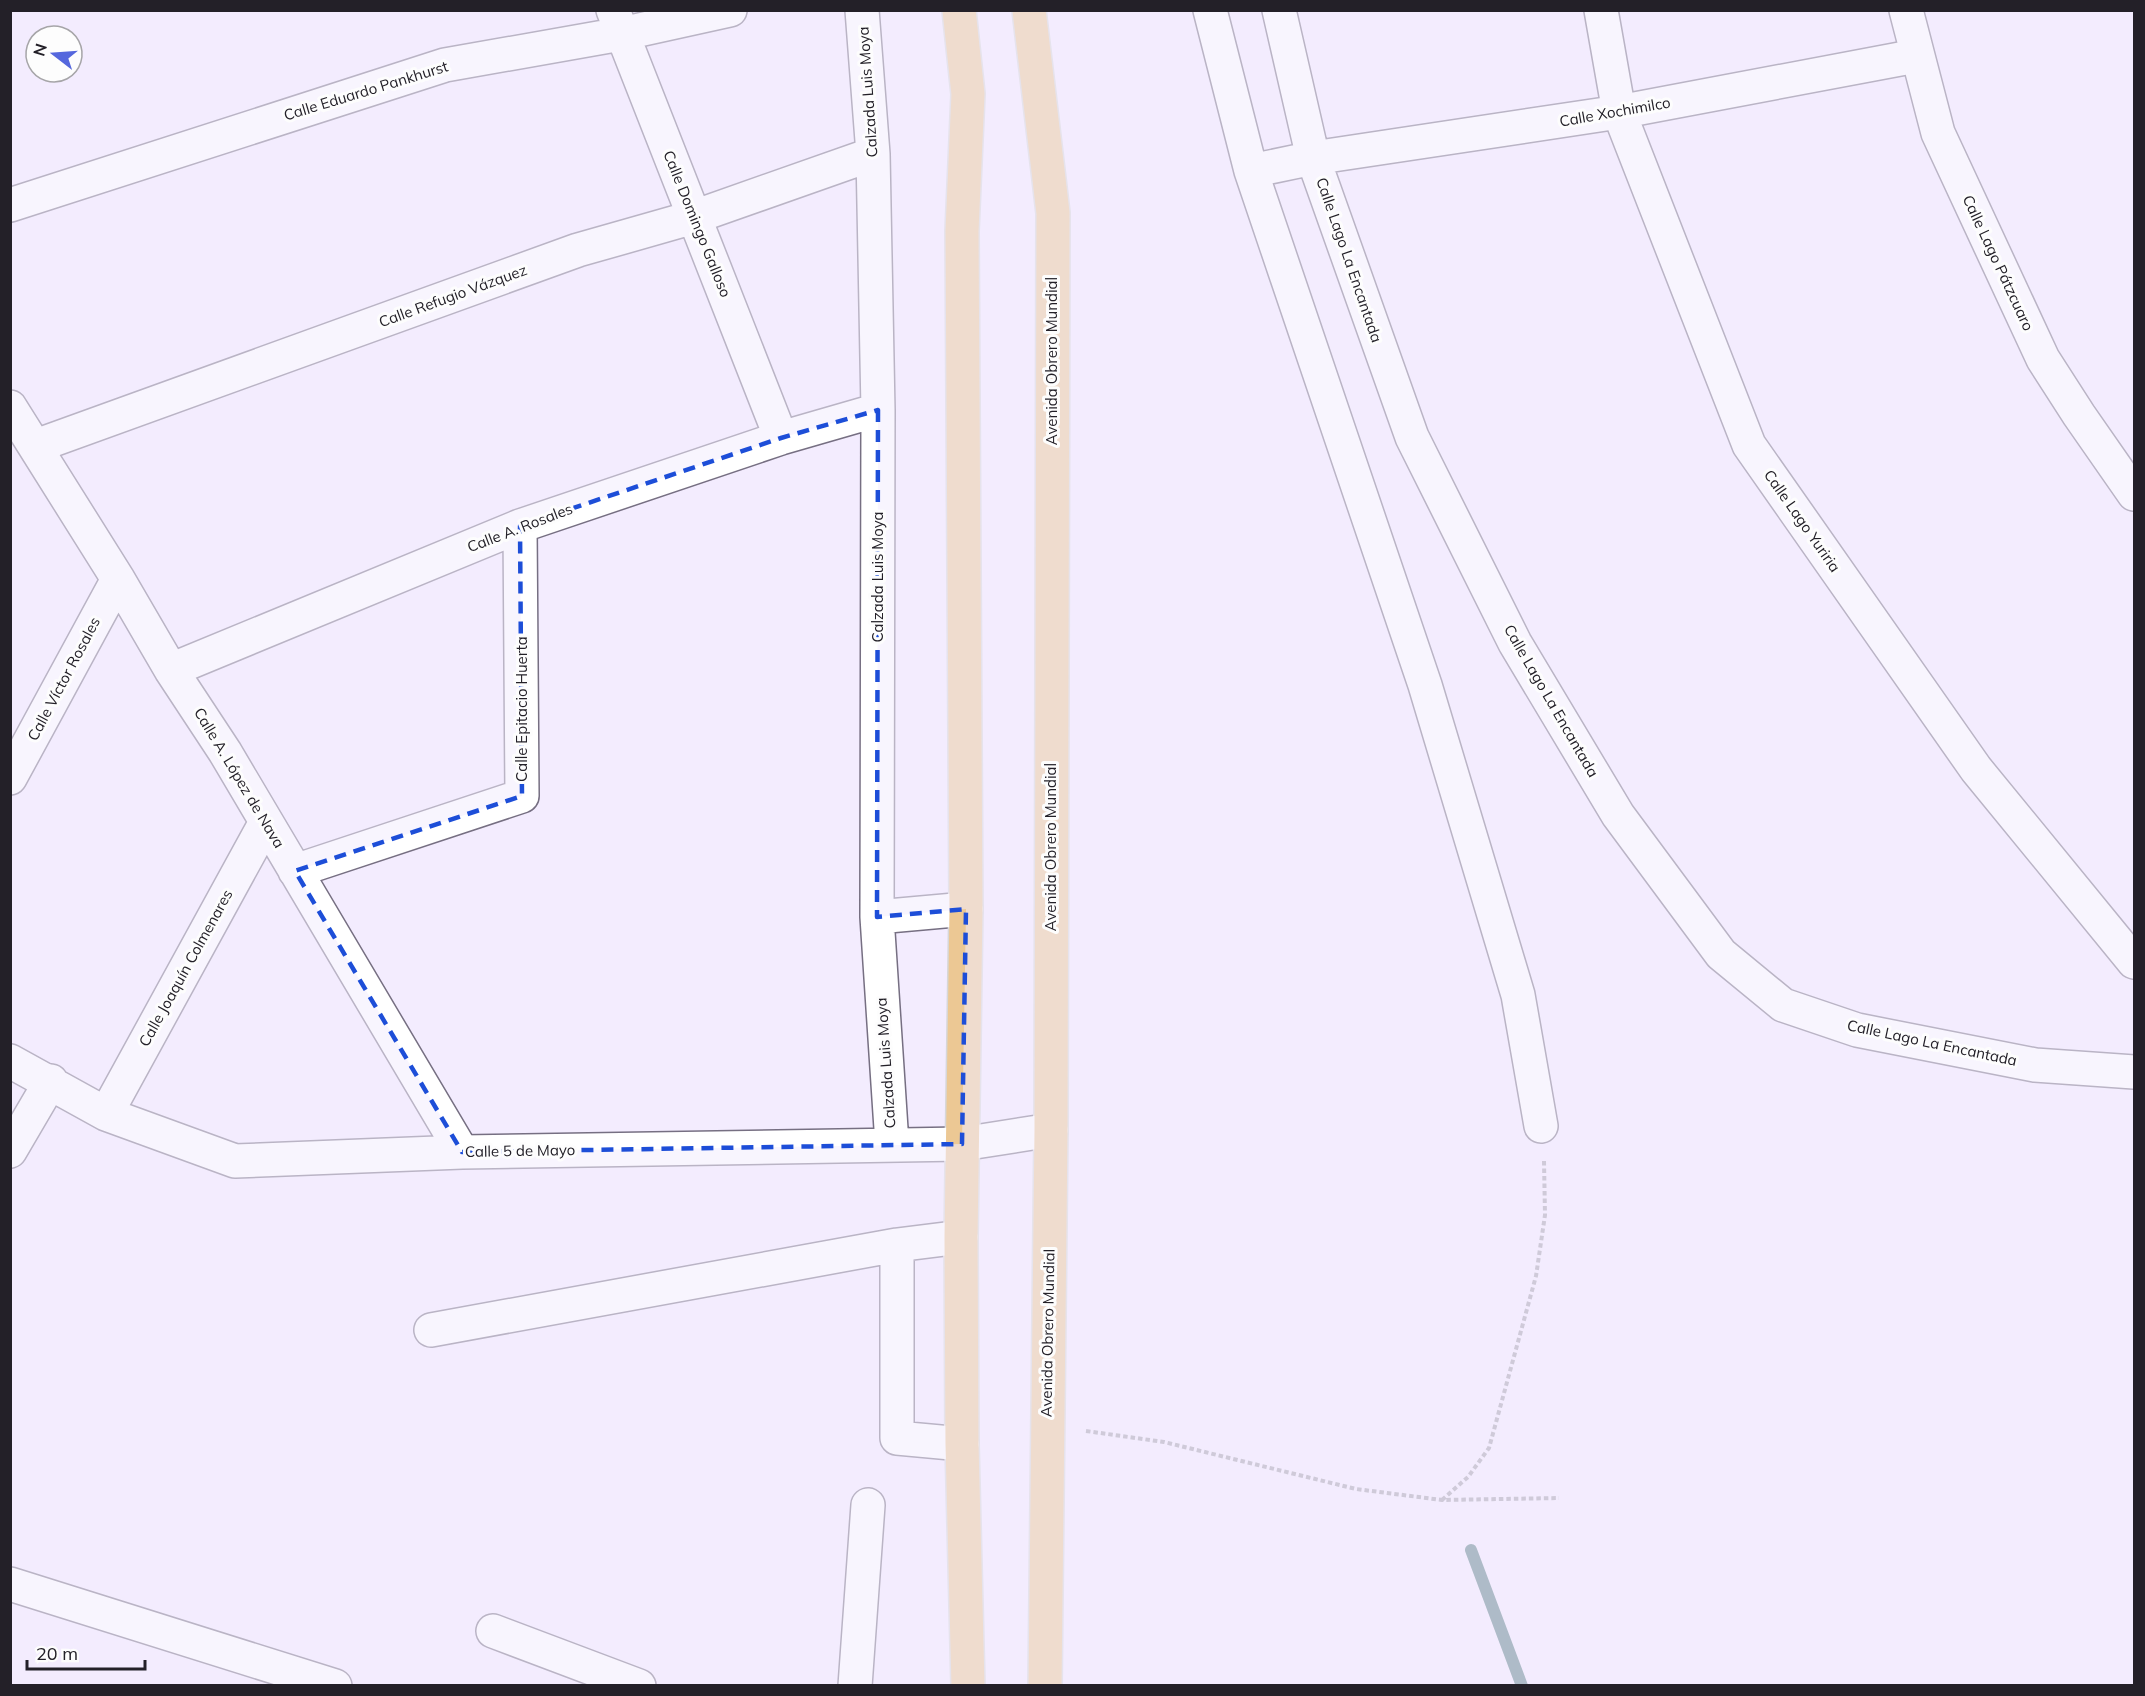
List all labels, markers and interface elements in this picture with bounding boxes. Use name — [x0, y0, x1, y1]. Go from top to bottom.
north arrow — [24, 24, 84, 84]
street label: Calzada Luis Moya — [853, 26, 882, 158]
text: N — [28, 41, 51, 58]
street label: Calle Eduardo Pankhurst — [281, 56, 450, 125]
street label: Calle Xochimilco — [1558, 92, 1672, 131]
street label: Calle Domingo Galloso — [659, 148, 736, 300]
street label: Calle Lago La Encantada — [1312, 175, 1387, 345]
street label: Calle Lago Pátzcuaro — [1959, 192, 2038, 334]
street label: Calle Refugio Vázquez — [376, 260, 530, 331]
street label: Avenida Obrero Mundial — [1042, 277, 1061, 445]
street label: Calle Lago Yuriria — [1760, 466, 1845, 576]
street label: Calle A. Rosales — [464, 499, 575, 556]
street label: Calzada Luis Moya — [868, 512, 887, 642]
street label: Calle Víctor Rosales — [23, 614, 104, 744]
street label: Calle Lago La Encantada — [1500, 621, 1603, 780]
street label: Calle Epitacio Huerta — [512, 636, 531, 782]
street label: Calle A. López de Nava — [190, 704, 289, 851]
street label: Avenida Obrero Mundial — [1041, 763, 1060, 931]
street label: Calle Joaquín Colmenares — [134, 886, 237, 1050]
street label: Calzada Luis Moya — [871, 997, 900, 1129]
street label: Calle Lago La Encantada — [1845, 1015, 2019, 1070]
street label: Calle 5 de Mayo — [465, 1140, 575, 1161]
street label: Avenida Obrero Mundial — [1037, 1249, 1058, 1417]
scale bar — [27, 1633, 146, 1671]
text: 20 m — [36, 1642, 78, 1665]

